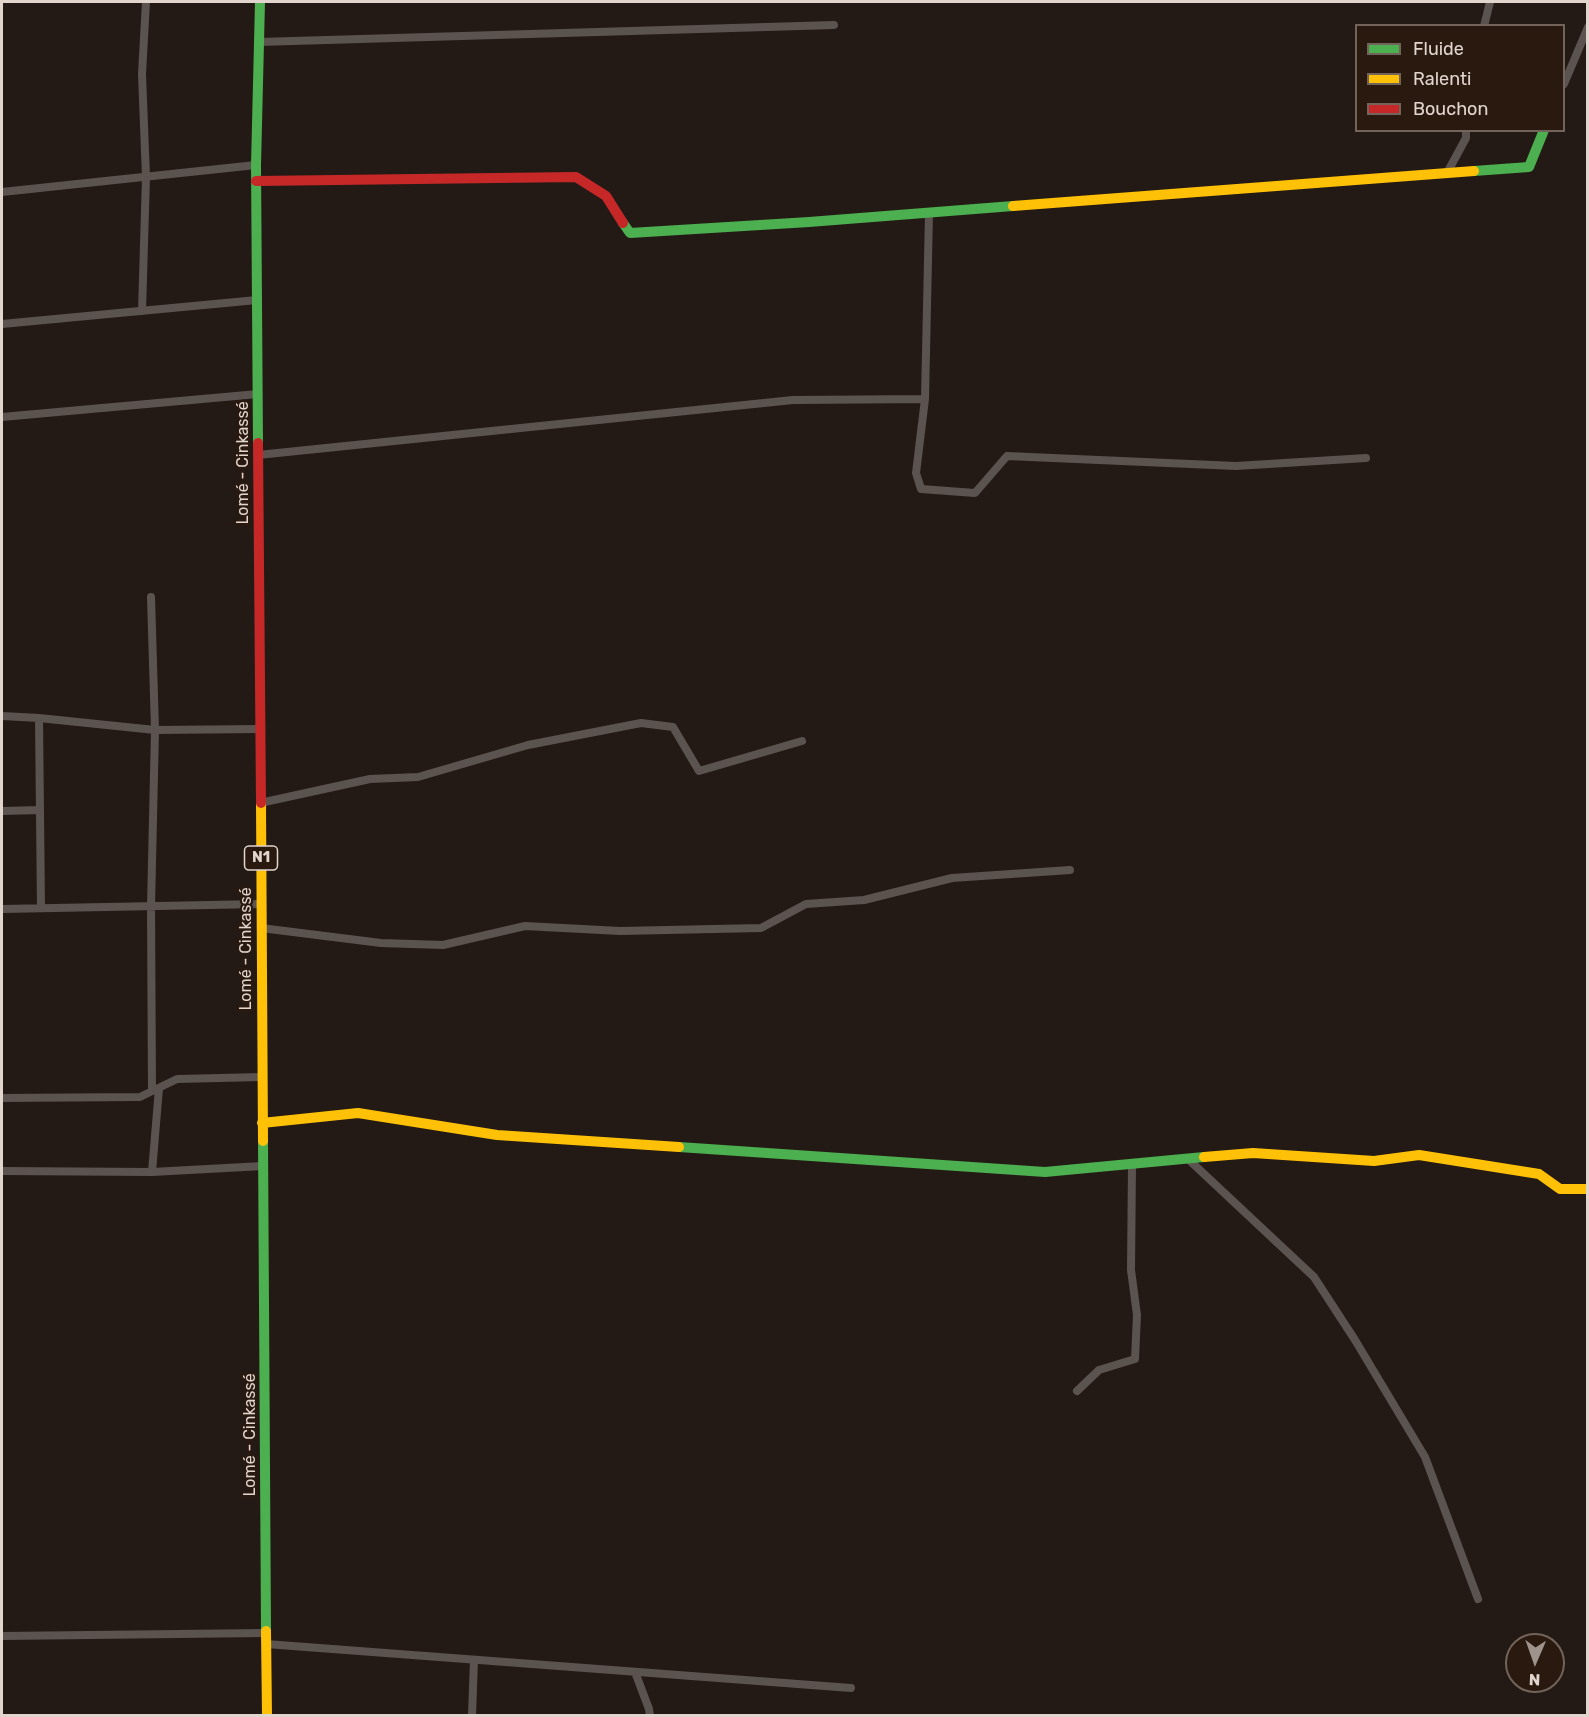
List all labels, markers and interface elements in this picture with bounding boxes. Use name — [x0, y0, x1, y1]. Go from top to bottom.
legend — [1355, 24, 1565, 132]
text: Fluide — [1413, 38, 1464, 60]
text: Ralenti — [1413, 68, 1471, 90]
text: Bouchon — [1413, 98, 1488, 120]
street label: Lomé - Cinkassé — [233, 401, 253, 525]
road number: N1 — [244, 846, 278, 870]
street label: Lomé - Cinkassé — [236, 887, 256, 1011]
street label: Lomé - Cinkassé — [240, 1373, 260, 1497]
north arrow — [1505, 1633, 1565, 1693]
text: N — [1528, 1670, 1541, 1689]

